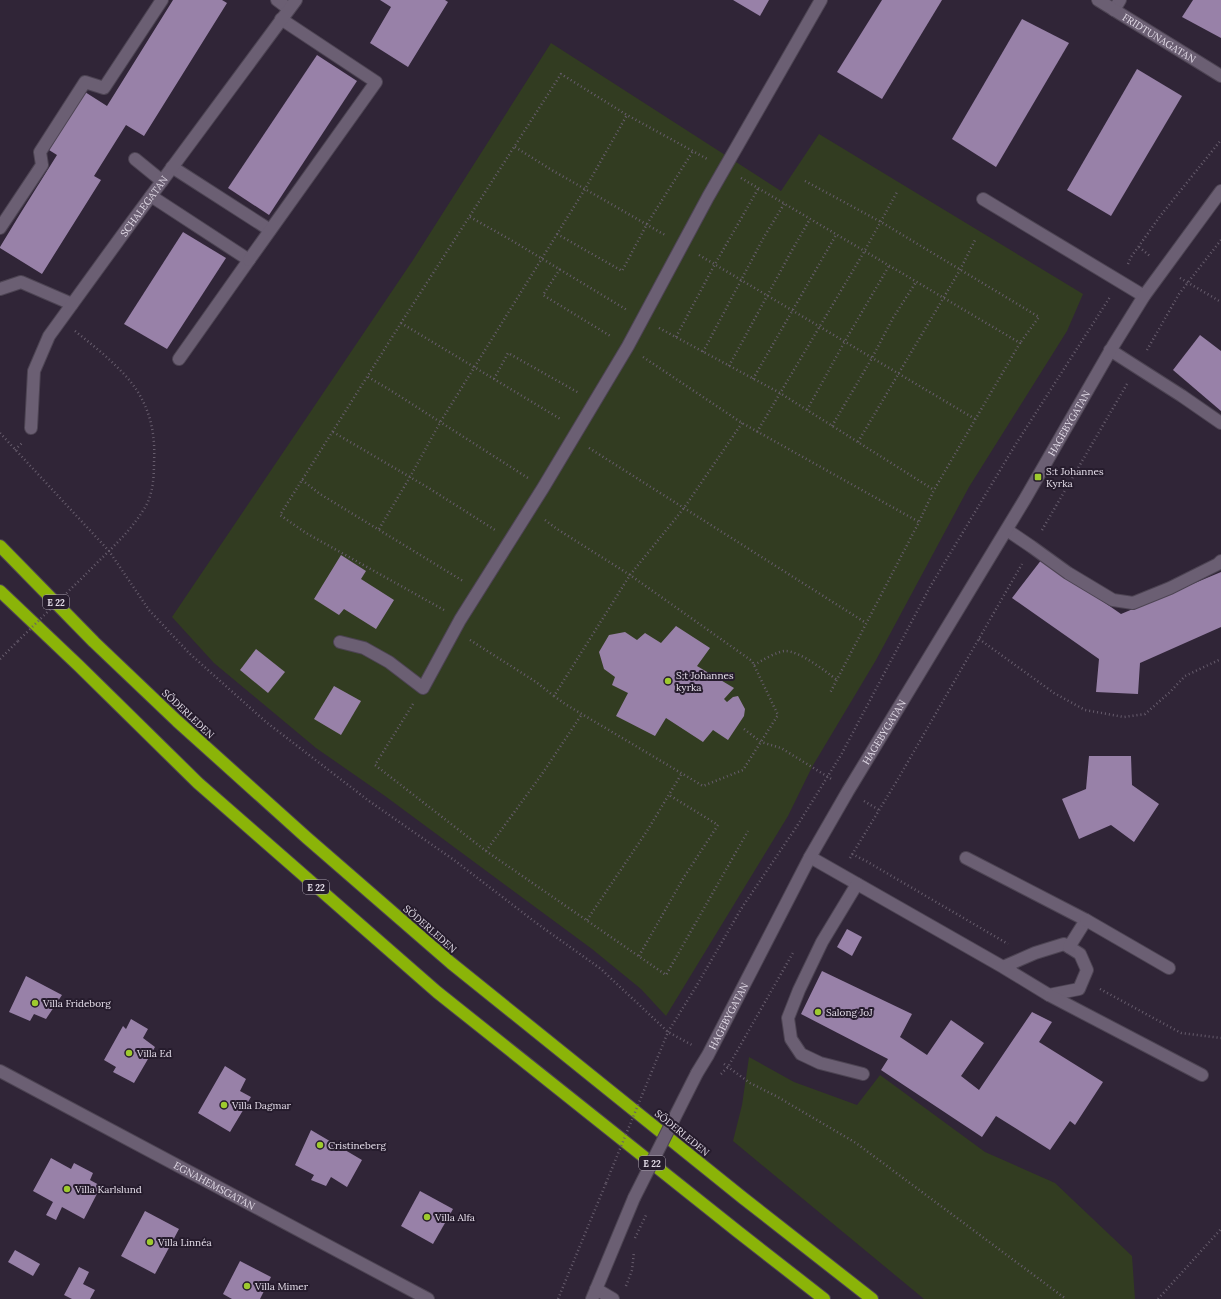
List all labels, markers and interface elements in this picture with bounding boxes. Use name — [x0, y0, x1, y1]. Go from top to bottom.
street label: FRIDTUNAGATAN — [1120, 10, 1199, 66]
street label: SCHALEGATAN — [117, 173, 171, 239]
street label: HAGEBYGATAN — [1045, 388, 1093, 458]
place label: S:t Johannes Kyrka — [1046, 465, 1104, 490]
marker: S:t Johannes Kyrka — [1033, 472, 1043, 482]
road number: E 22 — [43, 595, 69, 609]
place label: S:t Johannes kyrka — [676, 669, 734, 694]
marker: S:t Johannes kyrka — [663, 676, 673, 686]
street label: SÖDERLEDEN — [159, 687, 217, 742]
street label: HAGEBYGATAN — [859, 697, 909, 767]
road number: E 22 — [303, 880, 329, 894]
street label: SÖDERLEDEN — [401, 902, 460, 956]
street label: HAGEBYGATAN — [705, 980, 751, 1052]
place label: Villa Frideborg — [42, 997, 111, 1010]
marker: Villa Frideborg — [30, 998, 40, 1008]
place label: Salong JoJ — [826, 1006, 873, 1019]
marker: Salong JoJ — [813, 1007, 823, 1017]
place label: Villa Ed — [136, 1047, 172, 1060]
marker: Villa Ed — [124, 1048, 134, 1058]
place label: Villa Dagmar — [231, 1099, 292, 1112]
marker: Villa Dagmar — [219, 1100, 229, 1110]
street label: SÖDERLEDEN — [652, 1107, 712, 1159]
place label: Cristineberg — [328, 1139, 386, 1152]
marker: Cristineberg — [315, 1140, 325, 1150]
road number: E 22 — [639, 1156, 665, 1170]
street label: EGNAHEMSGATAN — [172, 1158, 258, 1212]
place label: Villa Karlslund — [74, 1183, 142, 1196]
marker: Villa Karlslund — [62, 1184, 72, 1194]
place label: Villa Alfa — [434, 1211, 475, 1224]
marker: Villa Alfa — [422, 1212, 432, 1222]
place label: Villa Linnéa — [157, 1236, 212, 1249]
marker: Villa Linnéa — [145, 1237, 155, 1247]
place label: Villa Mimer — [254, 1280, 309, 1293]
marker: Villa Mimer — [242, 1281, 252, 1291]

